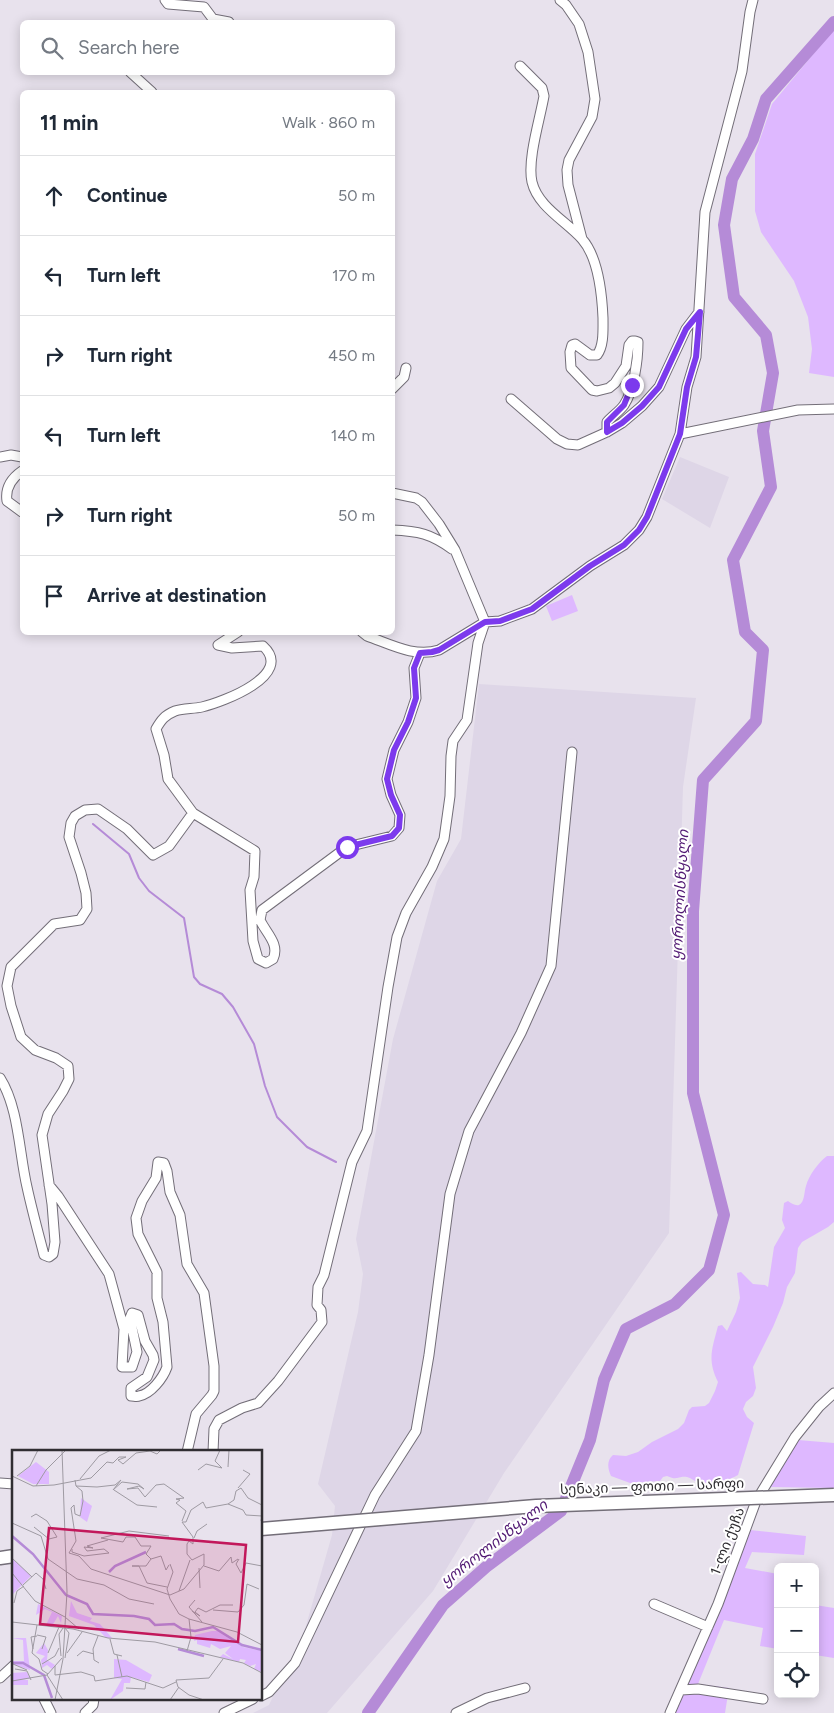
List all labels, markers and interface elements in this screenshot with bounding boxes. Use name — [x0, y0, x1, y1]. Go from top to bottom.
search box — [20, 20, 395, 75]
icon: search — [38, 34, 66, 62]
text: Search here — [78, 36, 180, 59]
text: 11 min — [40, 110, 98, 135]
text: Walk · 860 m — [282, 113, 375, 132]
icon: ahead — [40, 182, 68, 210]
text: Continue — [87, 184, 167, 207]
text: 50 m — [338, 186, 375, 205]
icon: left — [40, 262, 68, 290]
text: Turn left — [87, 264, 161, 287]
text: 170 m — [332, 266, 375, 285]
icon: right — [40, 342, 68, 370]
text: Turn right — [87, 344, 173, 367]
text: 450 m — [328, 346, 375, 365]
route end — [621, 374, 644, 397]
icon: left — [40, 422, 68, 450]
text: Turn left — [87, 424, 161, 447]
text: 140 m — [331, 426, 375, 445]
icon: right — [40, 502, 68, 530]
text: Turn right — [87, 504, 173, 527]
text: 50 m — [338, 506, 375, 525]
icon: arrive — [40, 582, 68, 610]
text: Arrive at destination — [87, 584, 266, 607]
water label: ყოროლისწყალი — [668, 828, 692, 961]
route start — [336, 836, 359, 859]
inset map — [12, 1450, 262, 1700]
street label: სენაკი — ფოთი — სარფი — [560, 1475, 744, 1498]
water label: ყოროლისწყალი — [437, 1495, 552, 1590]
street label: 1-ლი ქუჩა — [707, 1505, 748, 1577]
map controls — [774, 1563, 819, 1698]
button: + — [774, 1563, 819, 1608]
button: − — [774, 1608, 819, 1653]
button: locate — [774, 1653, 819, 1698]

